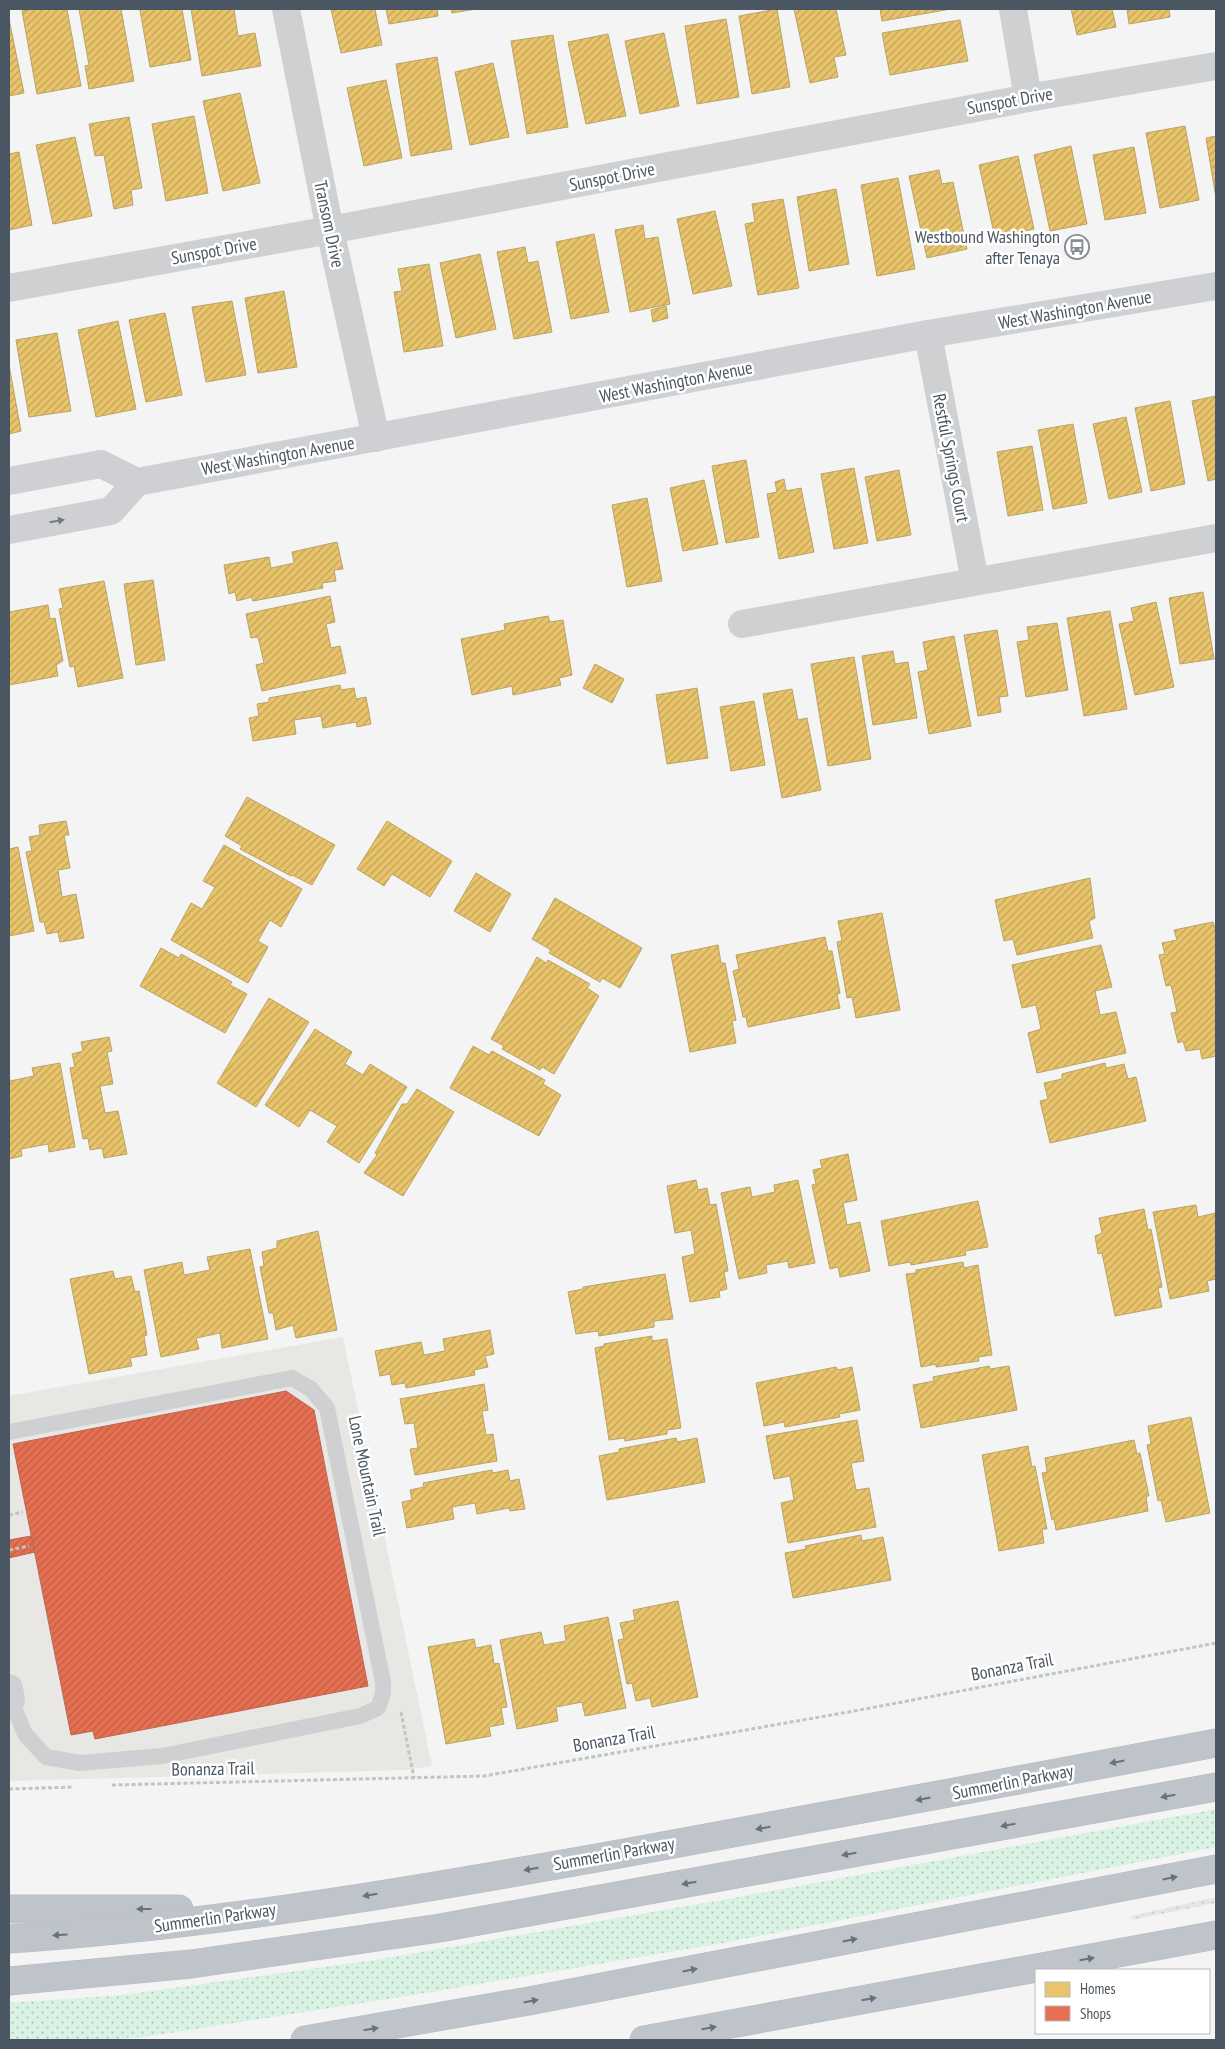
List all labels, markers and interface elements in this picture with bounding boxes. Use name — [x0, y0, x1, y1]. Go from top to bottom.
street label: Sunspot Drive — [965, 82, 1055, 119]
street label: Sunspot Drive — [567, 157, 657, 196]
street label: Transom Drive — [309, 178, 350, 270]
place label: Westbound Washington after Tenaya — [915, 225, 1060, 269]
street label: Sunspot Drive — [169, 232, 259, 269]
bus stop icon: Westbound Washington after Tenaya — [1064, 234, 1090, 260]
street label: West Washington Avenue — [997, 285, 1153, 334]
street label: West Washington Avenue — [598, 355, 754, 408]
street label: Restful Springs Court — [928, 392, 975, 524]
street label: West Washington Avenue — [200, 431, 356, 480]
one-way arrow — [49, 516, 65, 524]
street label: Lone Mountain Trail — [343, 1414, 392, 1539]
street label: Bonanza Trail — [969, 1647, 1056, 1686]
street label: Bonanza Trail — [571, 1720, 658, 1757]
street label: Bonanza Trail — [171, 1756, 256, 1781]
street label: Summerlin Parkway — [951, 1758, 1075, 1804]
one-way arrow — [1108, 1759, 1124, 1767]
one-way arrow — [1160, 1792, 1176, 1800]
one-way arrow — [914, 1795, 930, 1803]
one-way arrow — [1000, 1821, 1016, 1829]
one-way arrow — [754, 1824, 770, 1832]
street label: Summerlin Parkway — [552, 1832, 676, 1875]
one-way arrow — [840, 1851, 856, 1859]
one-way arrow — [523, 1866, 539, 1874]
one-way arrow — [1162, 1874, 1178, 1882]
one-way arrow — [680, 1880, 696, 1888]
one-way arrow — [362, 1891, 378, 1899]
street label: Summerlin Parkway — [153, 1898, 277, 1937]
one-way arrow — [136, 1905, 152, 1913]
one-way arrow — [52, 1932, 68, 1940]
one-way arrow — [842, 1935, 858, 1943]
one-way arrow — [1079, 1955, 1095, 1963]
one-way arrow — [683, 1966, 699, 1974]
legend — [1035, 1969, 1210, 2034]
text: Homes — [1080, 1979, 1116, 1998]
one-way arrow — [862, 1995, 878, 2003]
one-way arrow — [523, 1997, 538, 2005]
text: Shops — [1080, 2004, 1111, 2023]
one-way arrow — [702, 2024, 718, 2032]
one-way arrow — [363, 2025, 379, 2033]

